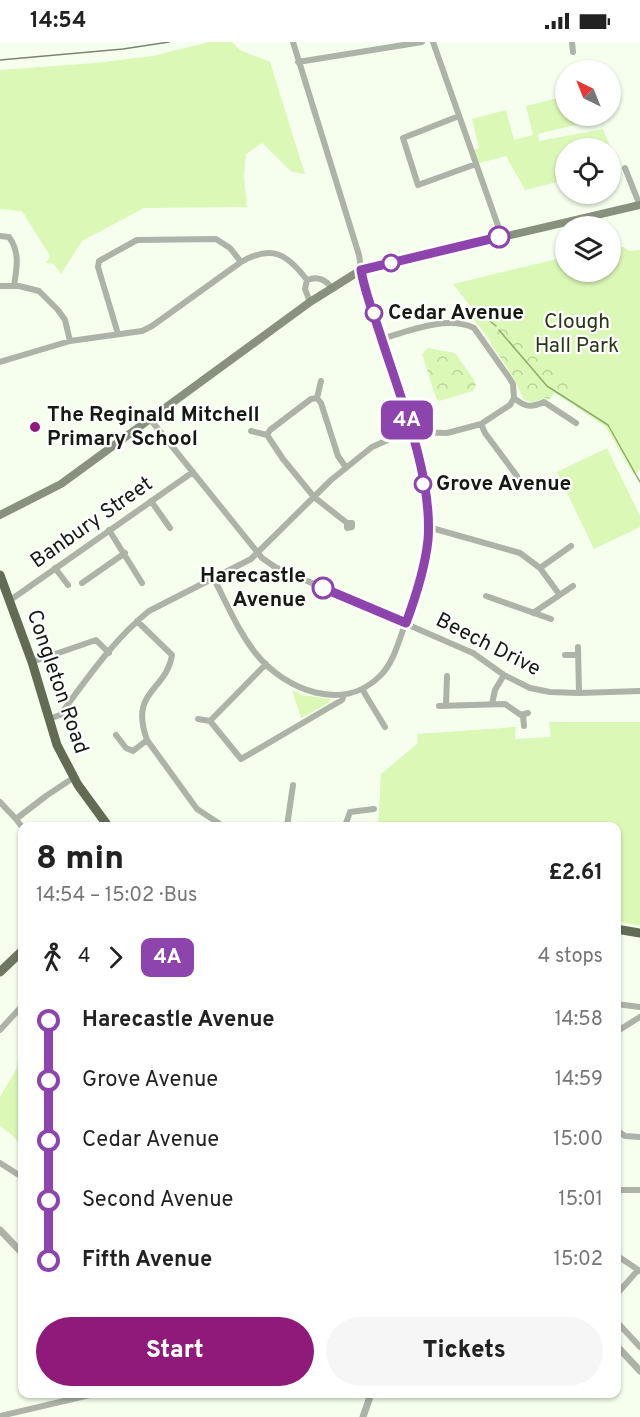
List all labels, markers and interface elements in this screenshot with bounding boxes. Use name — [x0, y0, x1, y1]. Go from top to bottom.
text: 14:54 — [30, 8, 86, 35]
north arrow — [555, 60, 621, 126]
map controls — [555, 60, 621, 282]
button: locate — [555, 138, 621, 204]
button: layers — [555, 216, 621, 282]
unlabelled marker — [488, 226, 510, 248]
unlabelled marker — [382, 254, 400, 272]
place label: Cedar Avenue — [388, 300, 524, 327]
marker: Cedar Avenue — [365, 304, 383, 322]
park label: Clough Hall Park — [535, 309, 619, 360]
line badge: 4A — [380, 400, 434, 440]
place label: The Reginald Mitchell Primary School — [47, 402, 260, 453]
text: 4A — [393, 407, 421, 434]
marker: The Reginald Mitchell Primary School — [28, 420, 42, 434]
street label: Banbury Street — [26, 471, 158, 575]
place label: Grove Avenue — [436, 471, 571, 498]
marker: Grove Avenue — [414, 475, 432, 493]
place label: Harecastle Avenue — [200, 563, 306, 614]
marker: Harecastle Avenue — [312, 577, 334, 599]
street label: Congleton Road — [20, 606, 94, 758]
street label: Beech Drive — [431, 607, 545, 683]
text: 8 min — [36, 839, 124, 881]
text: £2.61 — [549, 860, 603, 887]
text: 14:54 – 15:02 · Bus — [36, 883, 197, 909]
icon: walk — [36, 941, 69, 974]
icon: forward — [99, 941, 132, 974]
text: 4 — [78, 944, 90, 970]
text: 4A — [153, 944, 182, 971]
text: 4 stops — [538, 944, 603, 970]
text: Harecastle Avenue — [82, 1007, 275, 1034]
text: 14:58 — [554, 1007, 603, 1033]
text: Grove Avenue — [82, 1067, 218, 1094]
text: 14:59 — [555, 1067, 603, 1093]
text: Cedar Avenue — [82, 1127, 219, 1154]
text: 15:00 — [553, 1127, 603, 1153]
text: Second Avenue — [82, 1187, 233, 1214]
text: 15:01 — [558, 1187, 603, 1213]
text: Fifth Avenue — [82, 1247, 212, 1274]
text: 15:02 — [554, 1247, 603, 1273]
button: Start — [36, 1317, 314, 1386]
button: Tickets — [326, 1317, 603, 1386]

